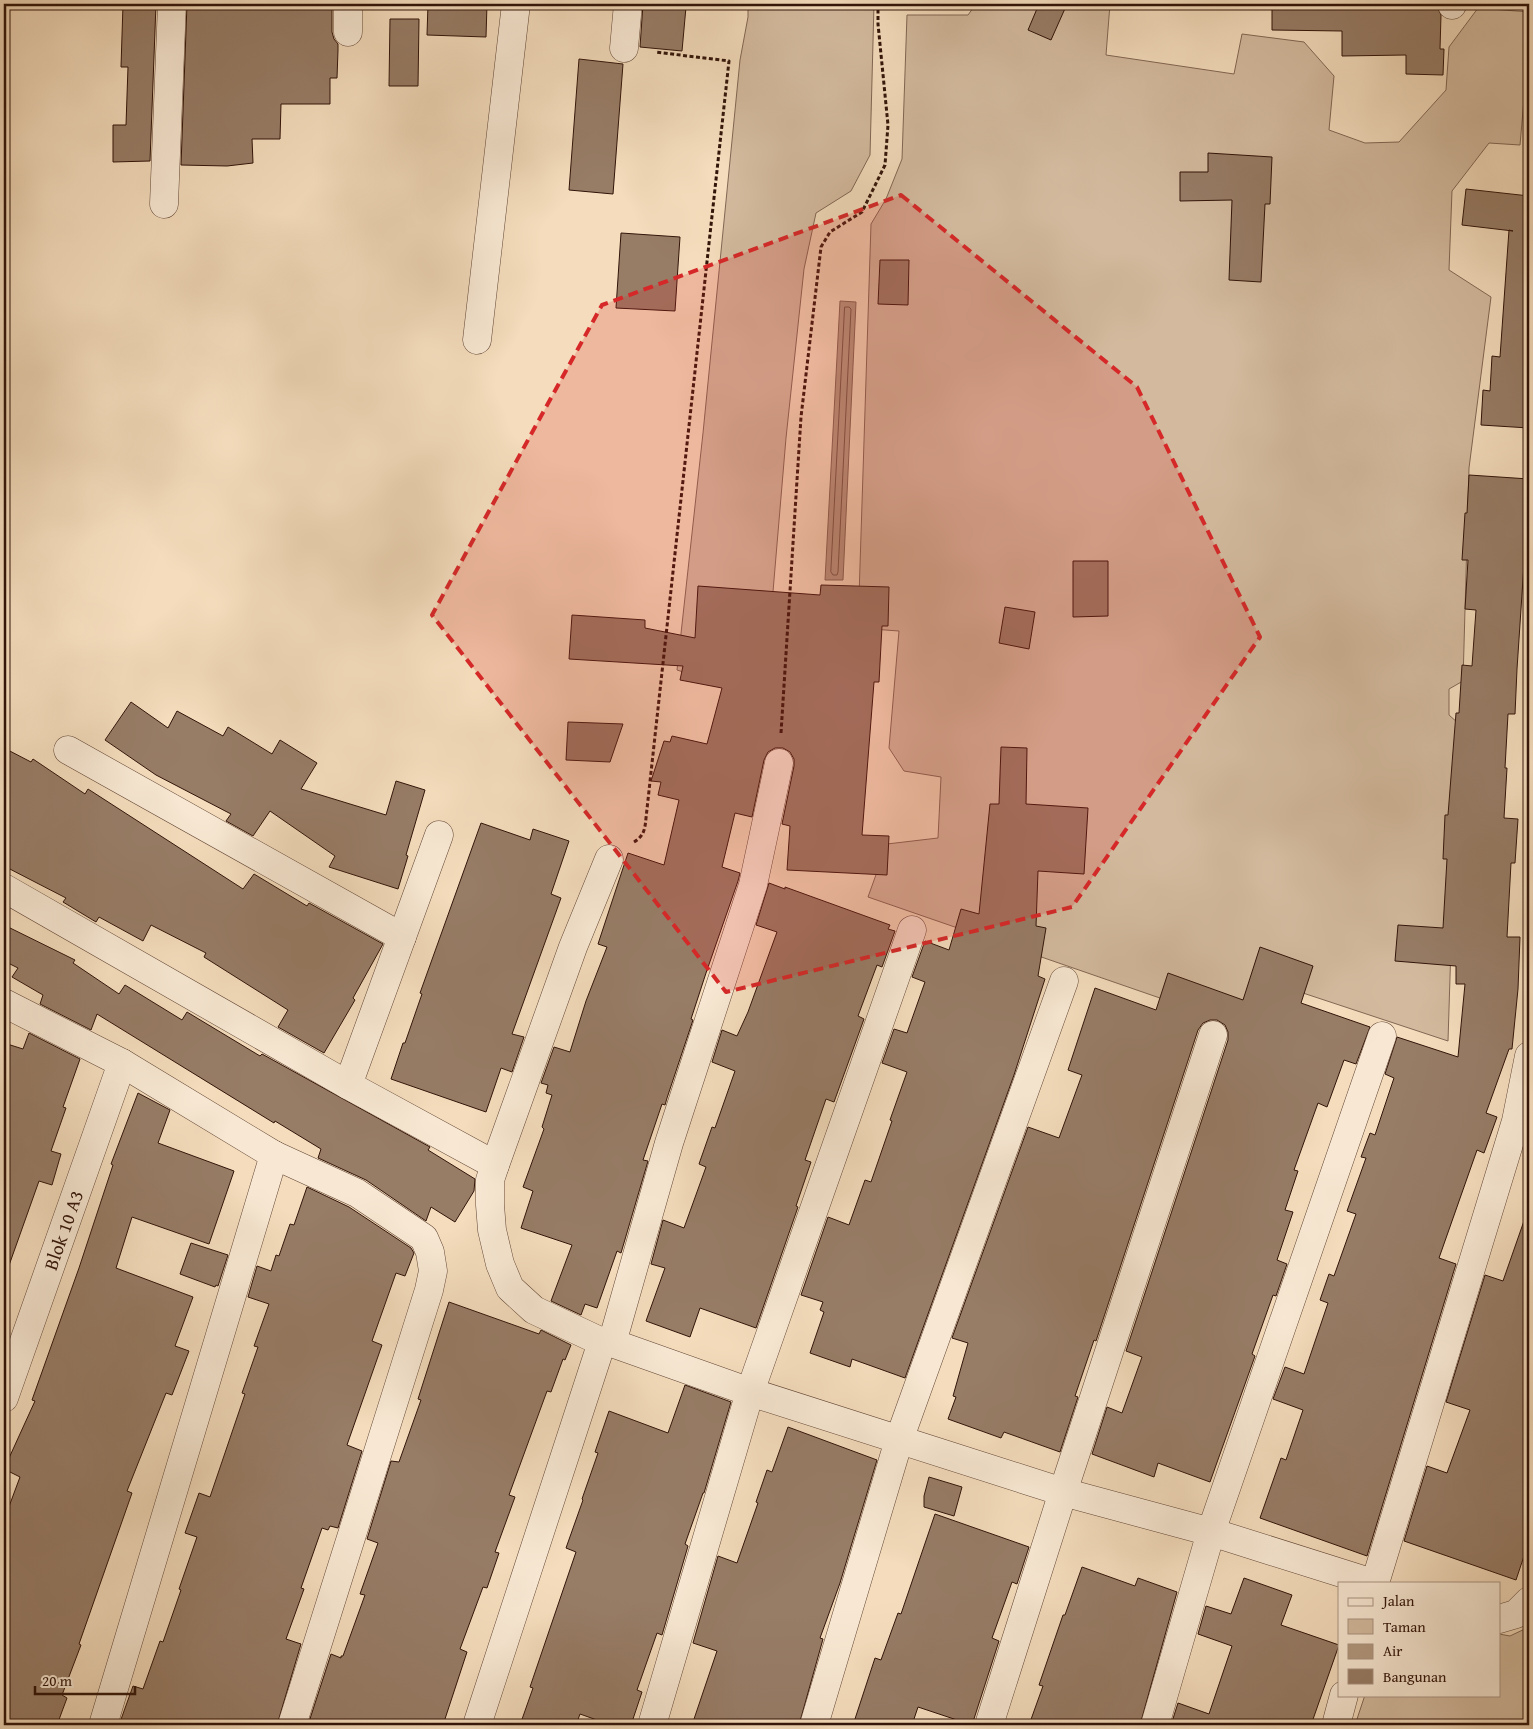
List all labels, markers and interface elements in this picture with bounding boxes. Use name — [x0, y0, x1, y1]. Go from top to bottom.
street label: Blok 10 A3 — [36, 1186, 90, 1274]
legend — [1338, 1582, 1500, 1696]
text: Jalan — [1381, 1590, 1415, 1611]
text: Taman — [1383, 1616, 1426, 1637]
text: Air — [1383, 1640, 1403, 1661]
scale bar — [35, 1664, 135, 1696]
text: Bangunan — [1383, 1666, 1447, 1687]
text: 20 m — [42, 1670, 73, 1691]

